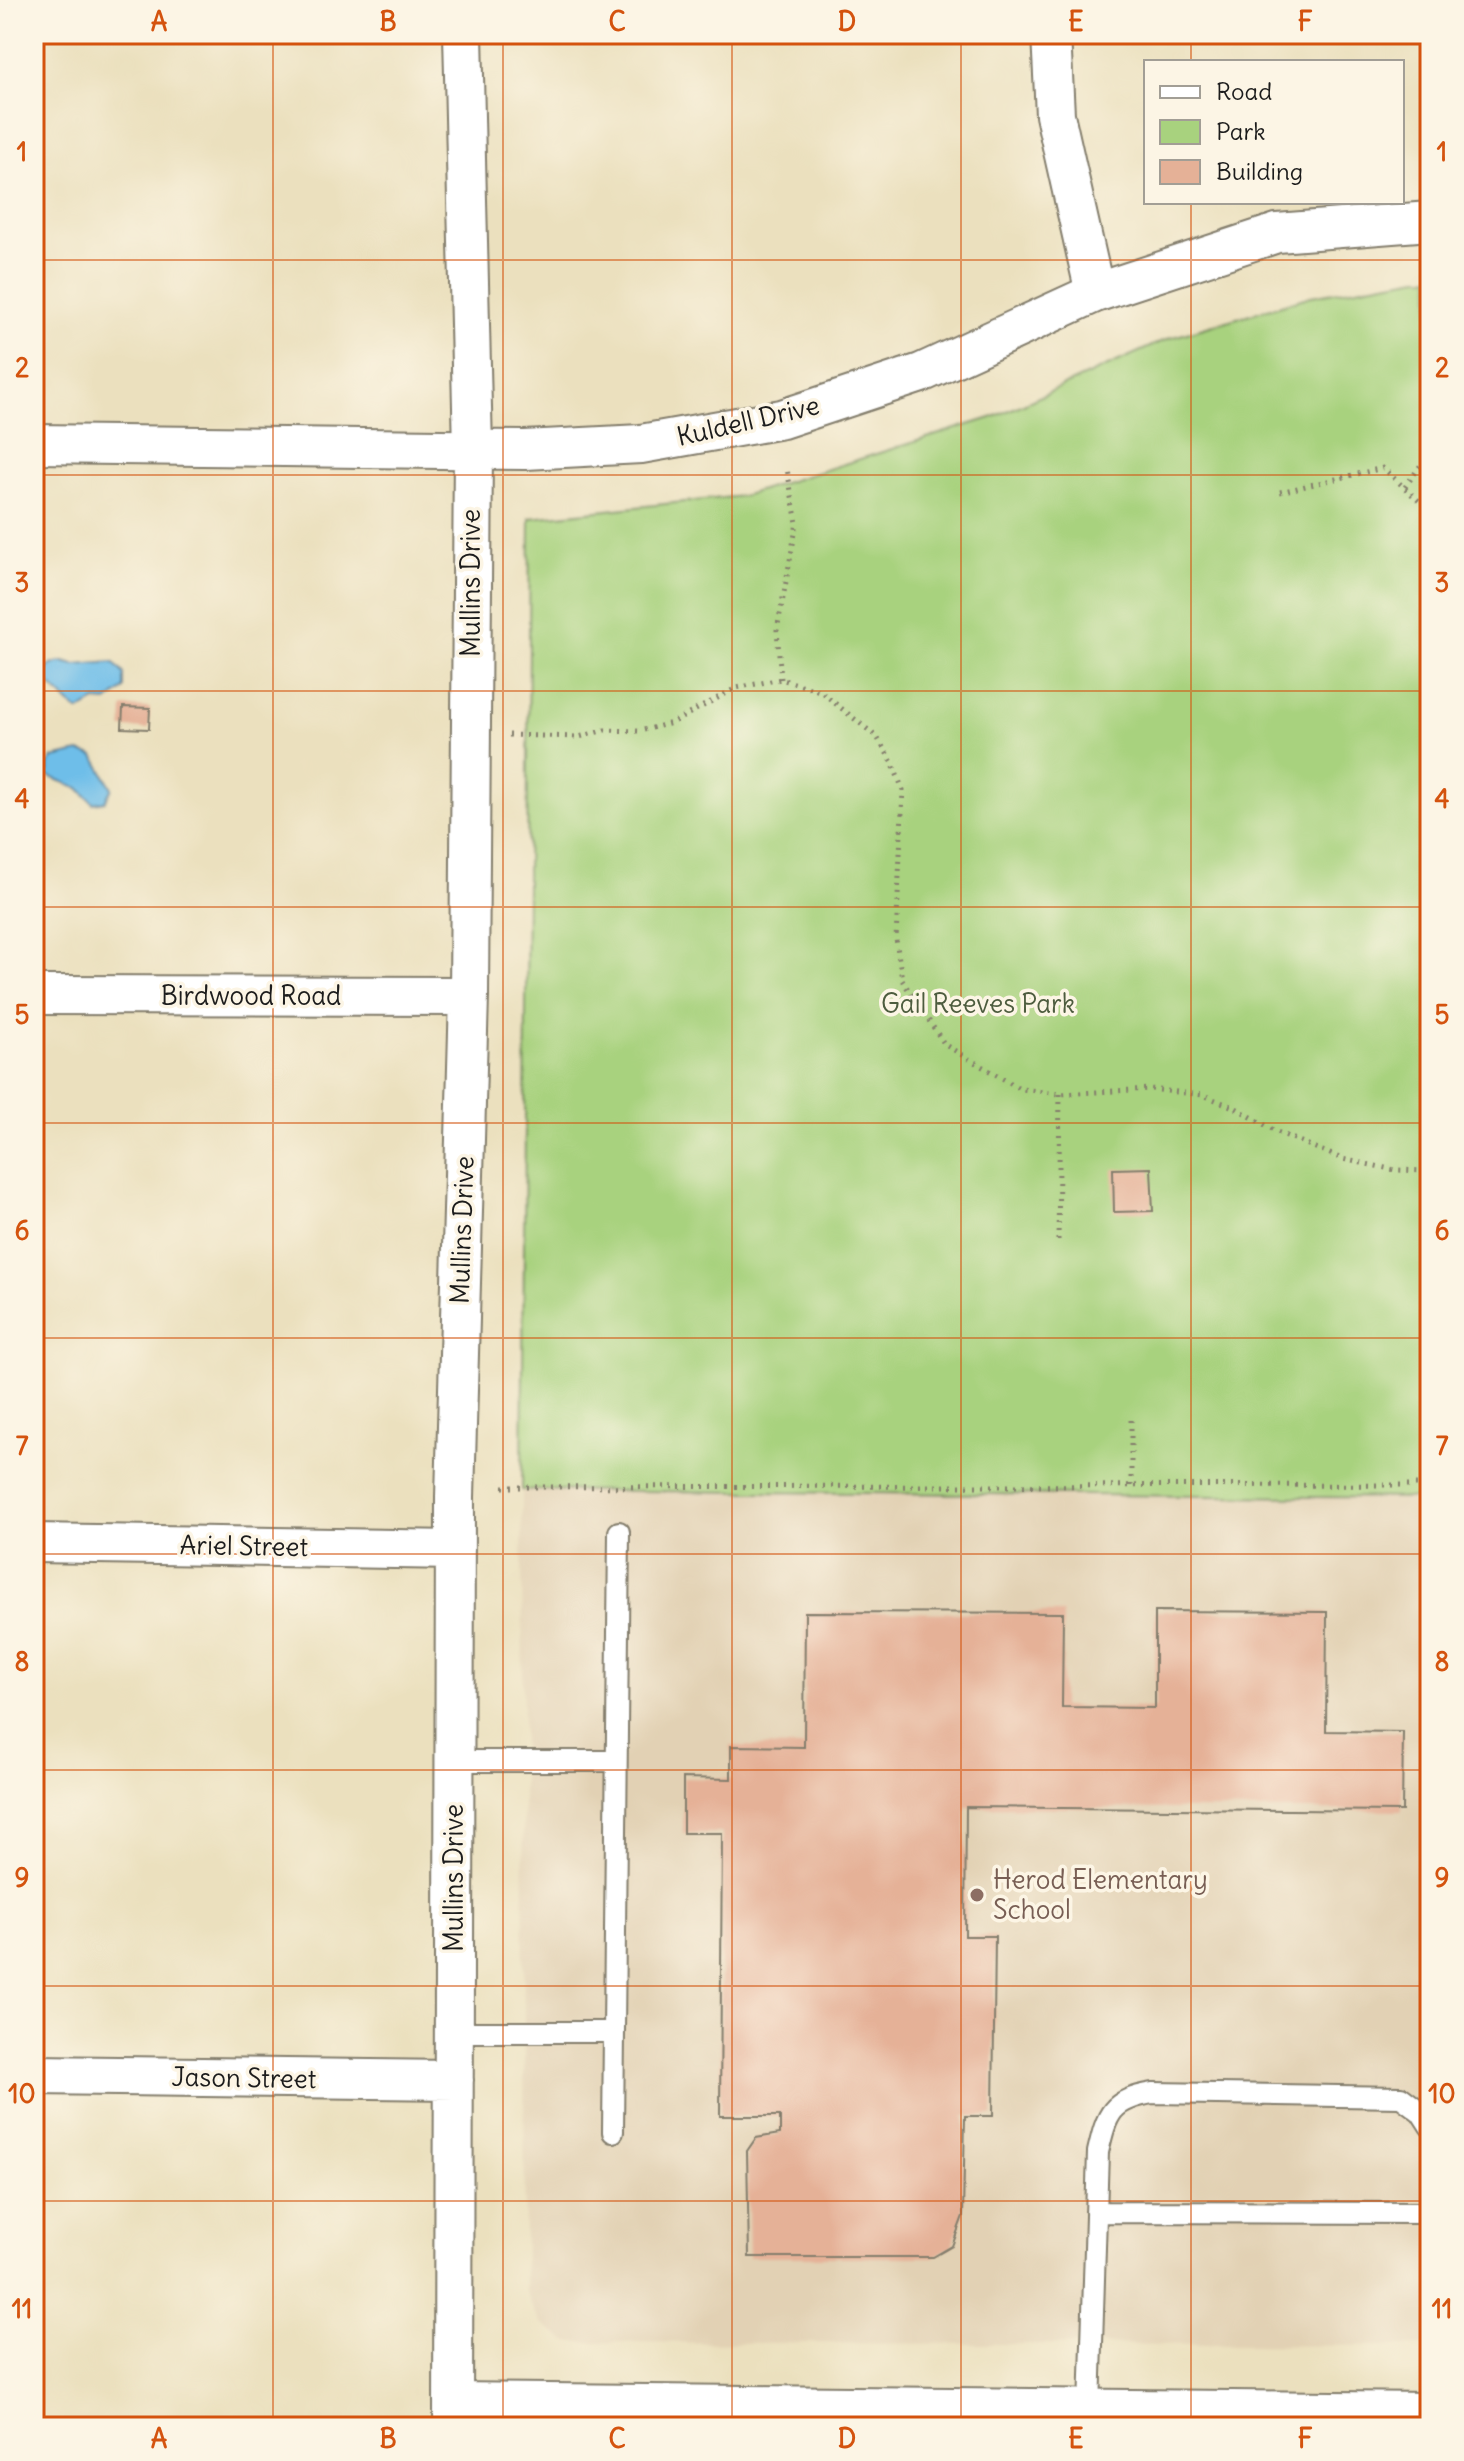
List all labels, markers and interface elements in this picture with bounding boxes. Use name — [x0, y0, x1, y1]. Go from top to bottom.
text: A — [151, 5, 168, 38]
text: B — [379, 5, 397, 38]
text: C — [608, 5, 626, 38]
text: D — [838, 5, 856, 38]
text: E — [1068, 5, 1084, 38]
text: F — [1298, 5, 1313, 38]
legend — [1144, 60, 1404, 204]
text: Road — [1216, 76, 1272, 106]
text: Park — [1216, 116, 1266, 146]
text: 1 — [17, 135, 27, 168]
text: 1 — [1437, 135, 1447, 168]
text: Building — [1216, 156, 1303, 186]
text: 2 — [15, 351, 29, 384]
text: 2 — [1435, 351, 1449, 384]
street label: Kuldell Drive — [673, 388, 822, 453]
street label: Mullins Drive — [454, 509, 487, 657]
text: 3 — [15, 566, 29, 599]
text: 3 — [1435, 566, 1449, 599]
text: 4 — [14, 782, 30, 815]
text: 4 — [1434, 782, 1450, 815]
street label: Birdwood Road — [161, 979, 341, 1012]
park label: Gail Reeves Park — [881, 987, 1075, 1020]
text: 5 — [15, 998, 30, 1031]
text: 5 — [1435, 998, 1450, 1031]
street label: Mullins Drive — [442, 1155, 481, 1305]
text: 6 — [14, 1214, 30, 1247]
text: 6 — [1434, 1214, 1450, 1247]
text: 7 — [16, 1429, 29, 1462]
text: 7 — [1436, 1429, 1449, 1462]
street label: Ariel Street — [179, 1528, 309, 1563]
text: 8 — [15, 1645, 29, 1678]
text: 8 — [1435, 1645, 1449, 1678]
street label: Mullins Drive — [437, 1804, 470, 1952]
text: 9 — [15, 1861, 29, 1894]
text: 9 — [1435, 1861, 1449, 1894]
place label: Herod Elementary School — [993, 1863, 1208, 1926]
marker: Herod Elementary School — [968, 1886, 986, 1904]
street label: Jason Street — [171, 2060, 317, 2095]
text: 10 — [8, 2077, 36, 2110]
text: 10 — [1428, 2077, 1456, 2110]
text: 11 — [12, 2292, 32, 2325]
text: 11 — [1432, 2292, 1452, 2325]
text: A — [151, 2422, 168, 2455]
text: B — [379, 2422, 397, 2455]
text: C — [608, 2422, 626, 2455]
text: D — [838, 2422, 856, 2455]
text: E — [1068, 2422, 1084, 2455]
text: F — [1298, 2422, 1313, 2455]

